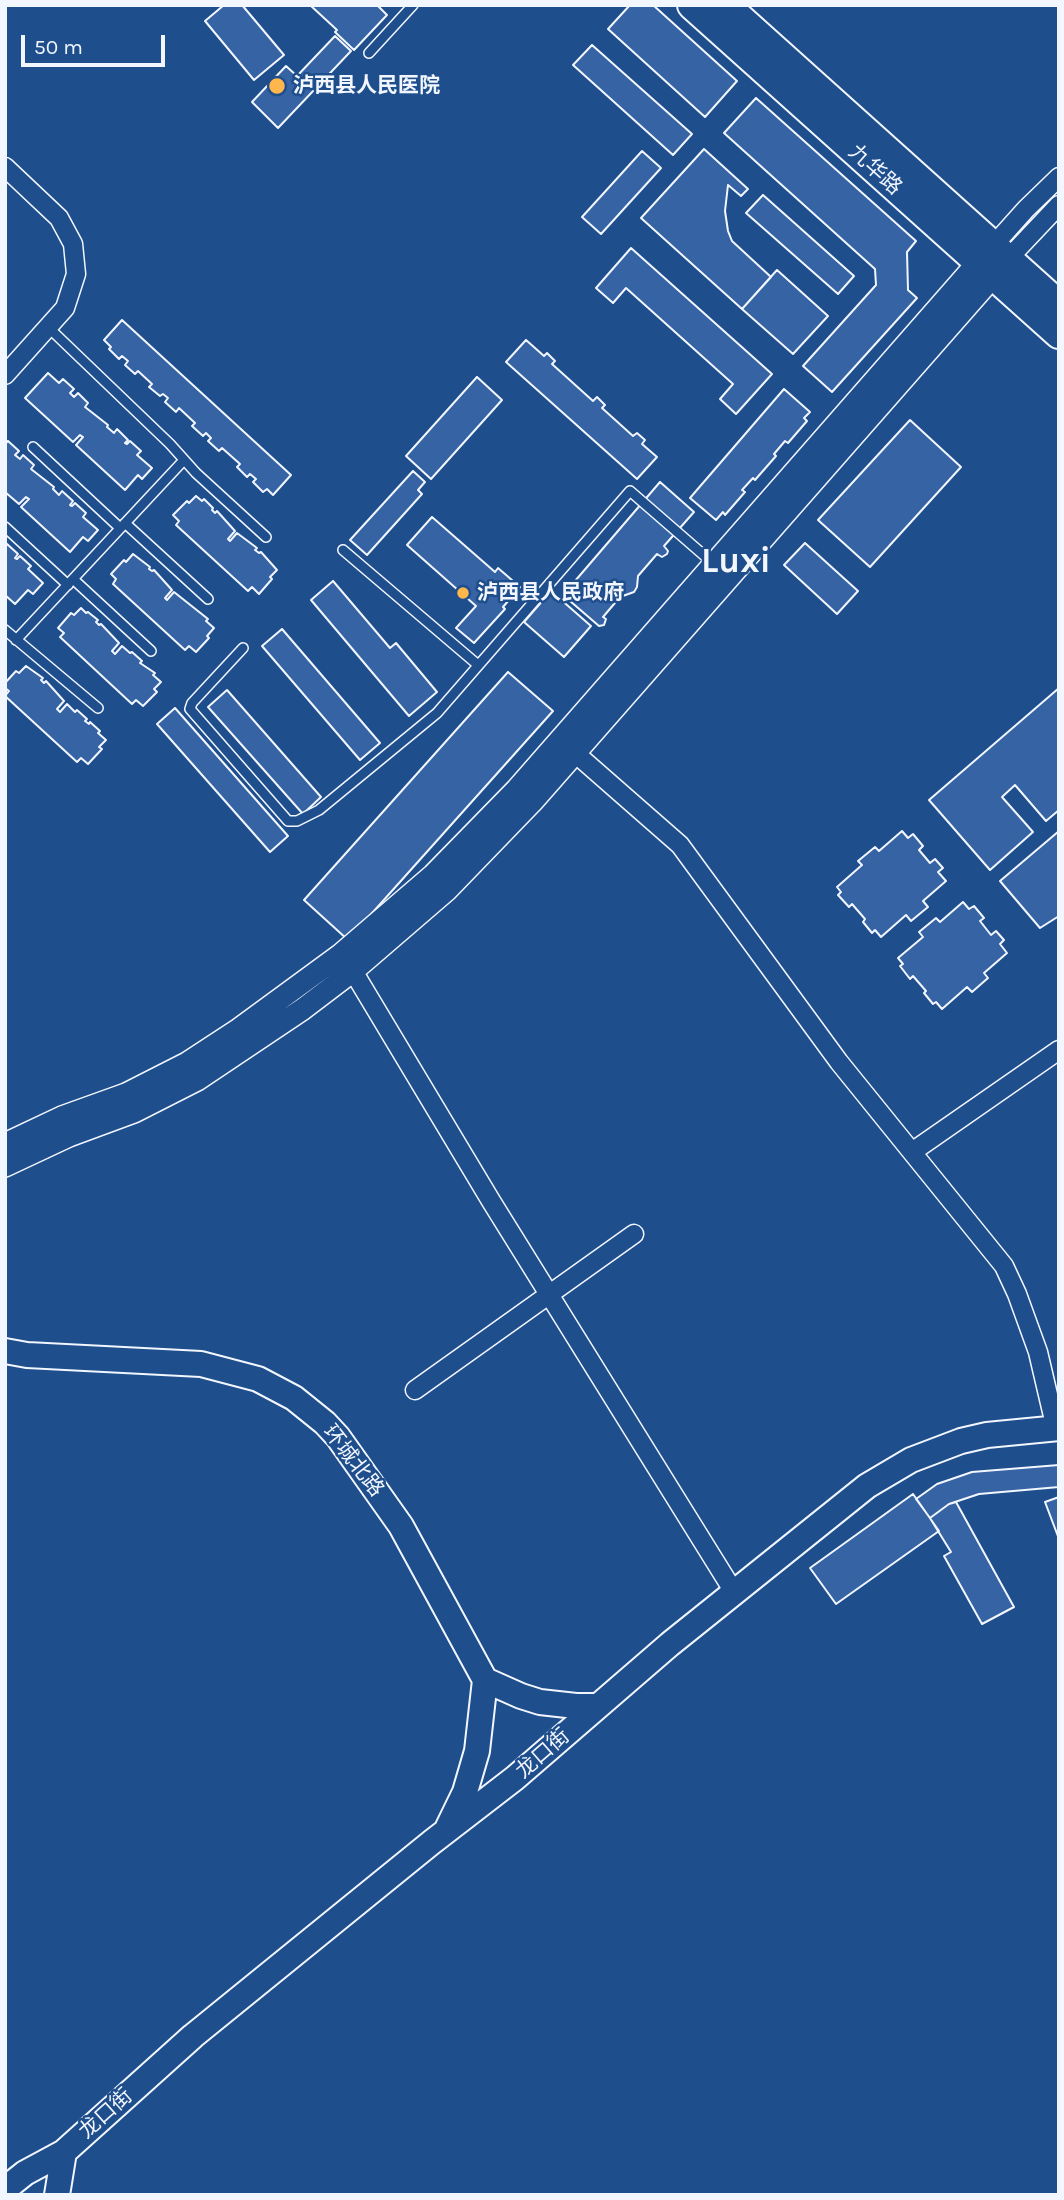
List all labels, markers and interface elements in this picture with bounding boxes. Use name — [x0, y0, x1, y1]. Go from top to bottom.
scale bar — [24, 21, 168, 65]
text: 50 m — [34, 35, 83, 59]
place label: 泸西县人民医院 — [293, 73, 440, 99]
marker: 泸西县人民医院 — [267, 76, 287, 96]
street label: 九华路 — [843, 140, 907, 200]
district label: Luxi — [701, 541, 771, 583]
place label: 泸西县人民政府 — [477, 580, 624, 606]
marker: 泸西县人民政府 — [455, 585, 471, 601]
street label: 环城北路 — [317, 1420, 389, 1502]
street label: 龙口街 — [511, 1724, 575, 1784]
street label: 龙口街 — [74, 2084, 138, 2144]

